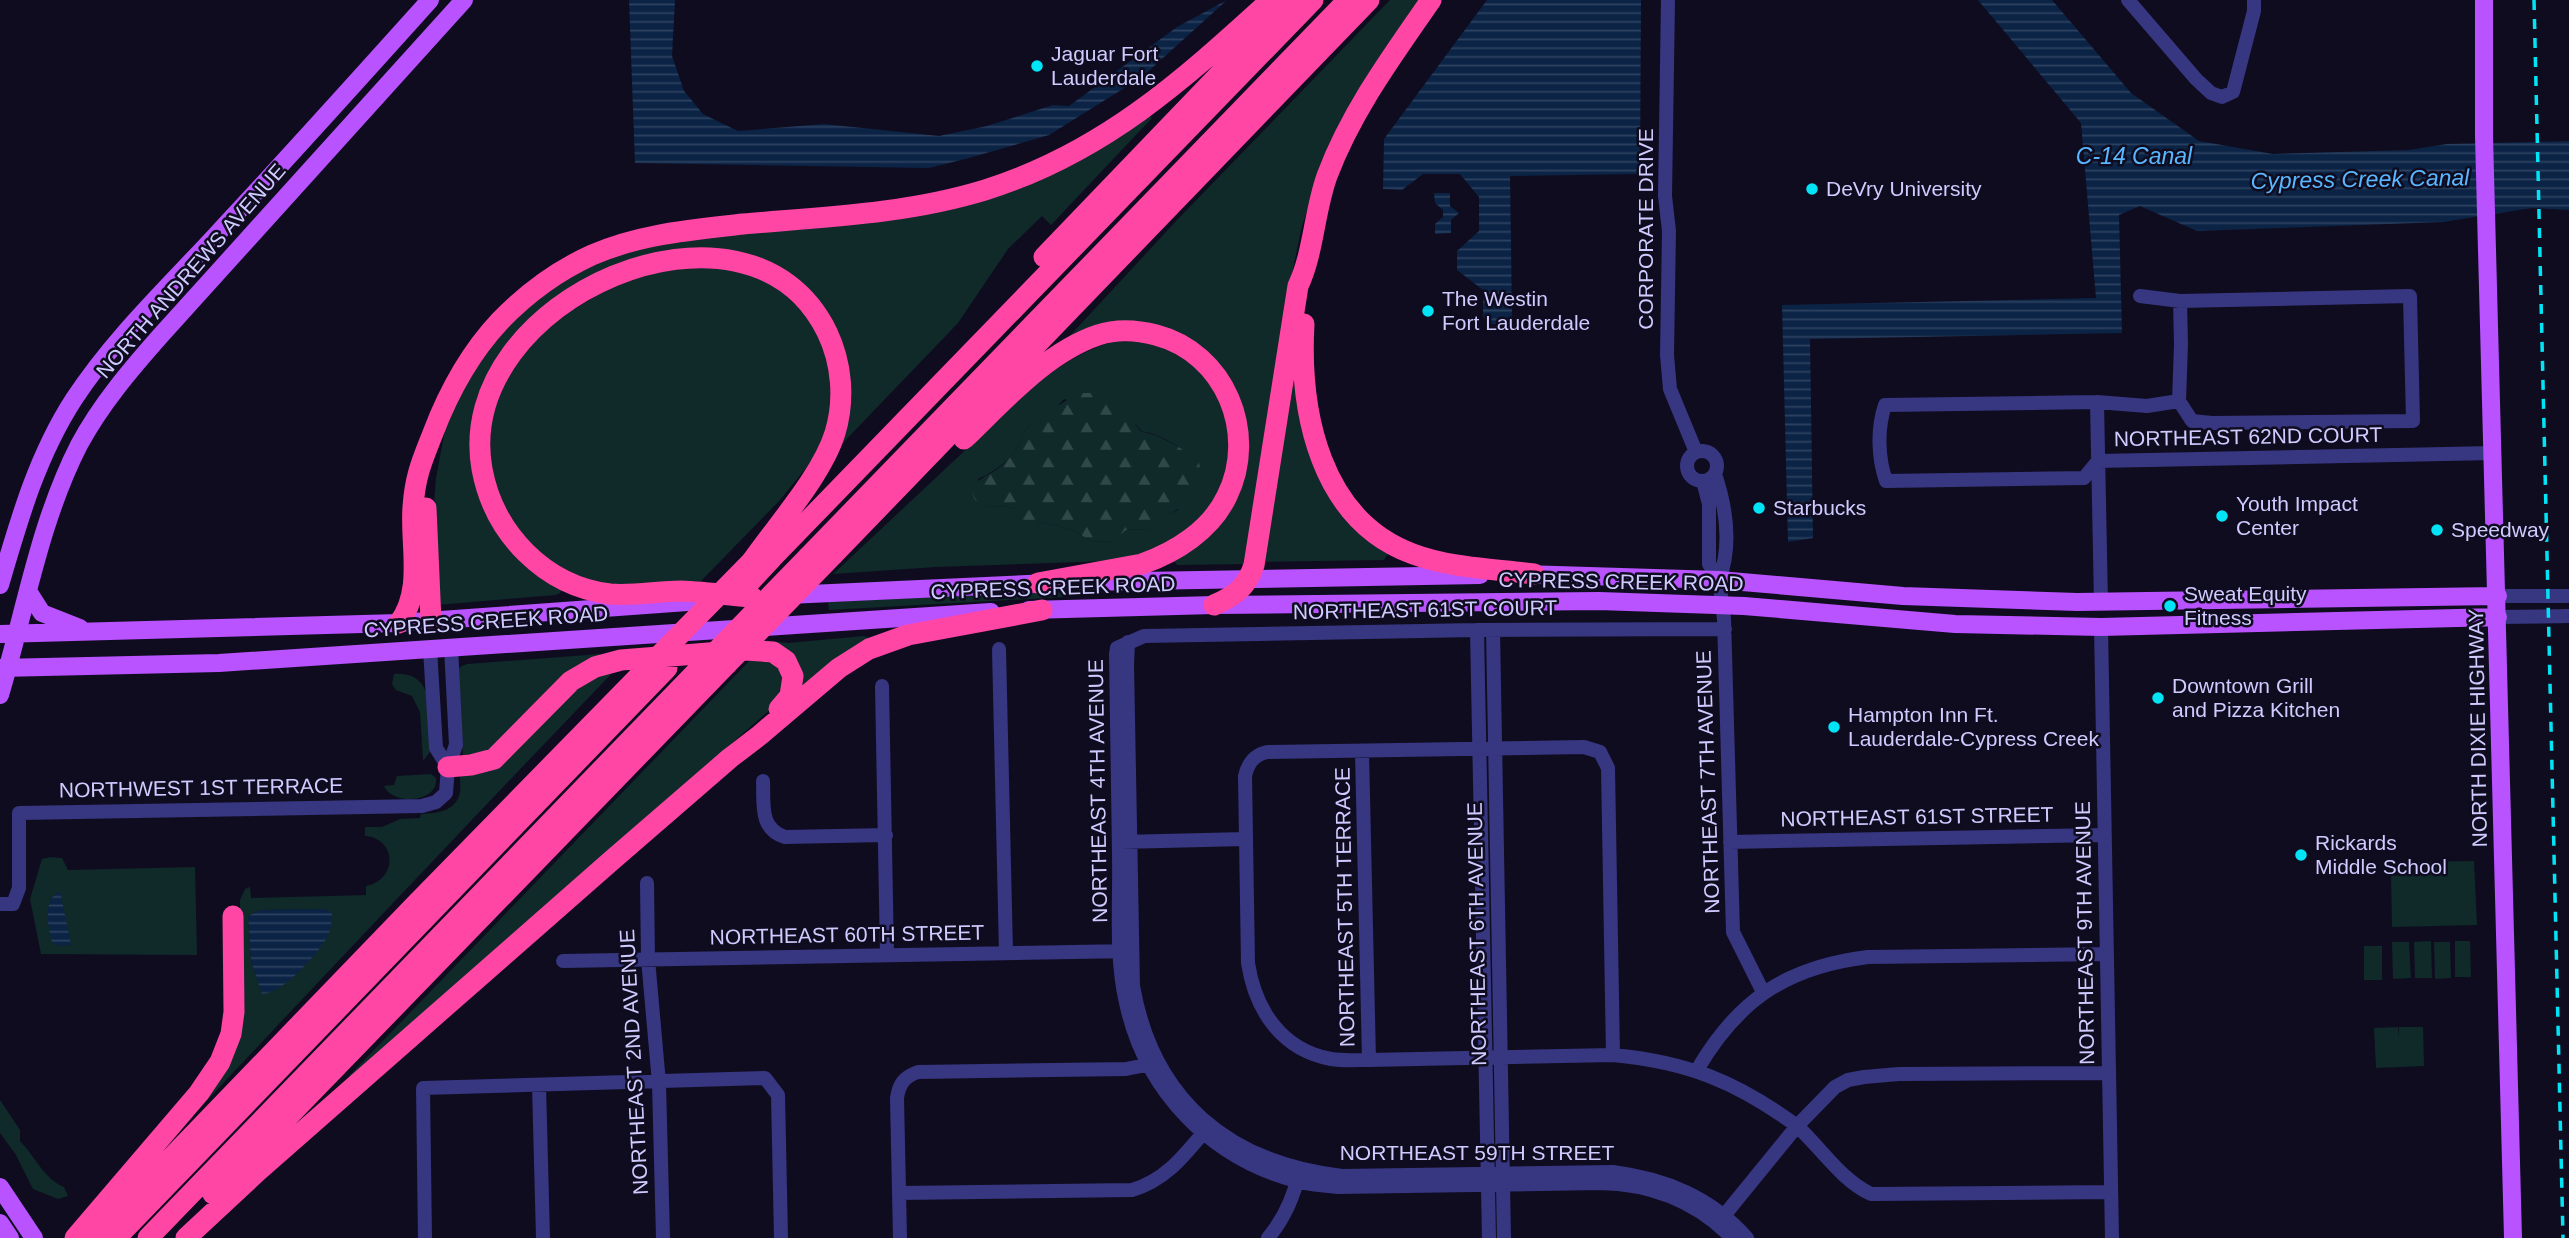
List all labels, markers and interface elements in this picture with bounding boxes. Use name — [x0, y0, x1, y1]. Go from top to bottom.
place label: Jaguar Fort Lauderdale — [1051, 42, 1159, 89]
marker: Jaguar Fort Lauderdale — [1029, 58, 1045, 74]
street label: CORPORATE DRIVE — [1634, 128, 1657, 330]
water label: C-14 Canal — [2076, 143, 2193, 169]
street label: NORTH ANDREWS AVENUE — [91, 159, 290, 382]
water label: Cypress Creek Canal — [2250, 164, 2470, 194]
place label: DeVry University — [1826, 177, 1982, 200]
marker: DeVry University — [1804, 181, 1820, 197]
place label: The Westin Fort Lauderdale — [1442, 287, 1590, 334]
marker: The Westin Fort Lauderdale — [1420, 303, 1436, 319]
street label: NORTHEAST 62ND COURT — [2114, 423, 2383, 450]
place label: Youth Impact Center — [2236, 492, 2358, 539]
place label: Starbucks — [1773, 496, 1866, 519]
marker: Starbucks — [1751, 500, 1767, 516]
marker: Youth Impact Center — [2214, 508, 2230, 524]
place label: Speedway — [2451, 518, 2550, 541]
marker: Speedway — [2429, 522, 2445, 538]
street label: CYPRESS CREEK ROAD — [1498, 568, 1744, 595]
street label: CYPRESS CREEK ROAD — [930, 572, 1176, 603]
place label: Sweat Equity Fitness — [2184, 582, 2307, 629]
street label: NORTHEAST 61ST COURT — [1293, 596, 1558, 623]
marker: Sweat Equity Fitness — [2162, 598, 2178, 614]
street label: CYPRESS CREEK ROAD — [363, 601, 609, 642]
street label: NORTH DIXIE HIGHWAY — [2464, 608, 2491, 848]
street label: NORTHEAST 7TH AVENUE — [1691, 650, 1724, 914]
street label: NORTHEAST 4TH AVENUE — [1084, 659, 1111, 923]
place label: Downtown Grill and Pizza Kitchen — [2172, 674, 2340, 721]
marker: Downtown Grill and Pizza Kitchen — [2150, 690, 2166, 706]
place label: Hampton Inn Ft. Lauderdale-Cypress Creek — [1848, 703, 2099, 750]
marker: Hampton Inn Ft. Lauderdale-Cypress Creek — [1826, 719, 1842, 735]
street label: NORTHEAST 5TH TERRACE — [1331, 767, 1358, 1047]
street label: NORTHWEST 1ST TERRACE — [59, 774, 343, 801]
street label: NORTHEAST 9TH AVENUE — [2071, 801, 2098, 1065]
street label: NORTHEAST 6TH AVENUE — [1463, 802, 1490, 1066]
street label: NORTHEAST 61ST STREET — [1780, 803, 2054, 830]
place label: Rickards Middle School — [2315, 831, 2447, 878]
marker: Rickards Middle School — [2293, 847, 2309, 863]
street label: NORTHEAST 60TH STREET — [709, 921, 985, 948]
street label: NORTHEAST 2ND AVENUE — [615, 929, 652, 1195]
street label: NORTHEAST 59TH STREET — [1340, 1141, 1614, 1164]

